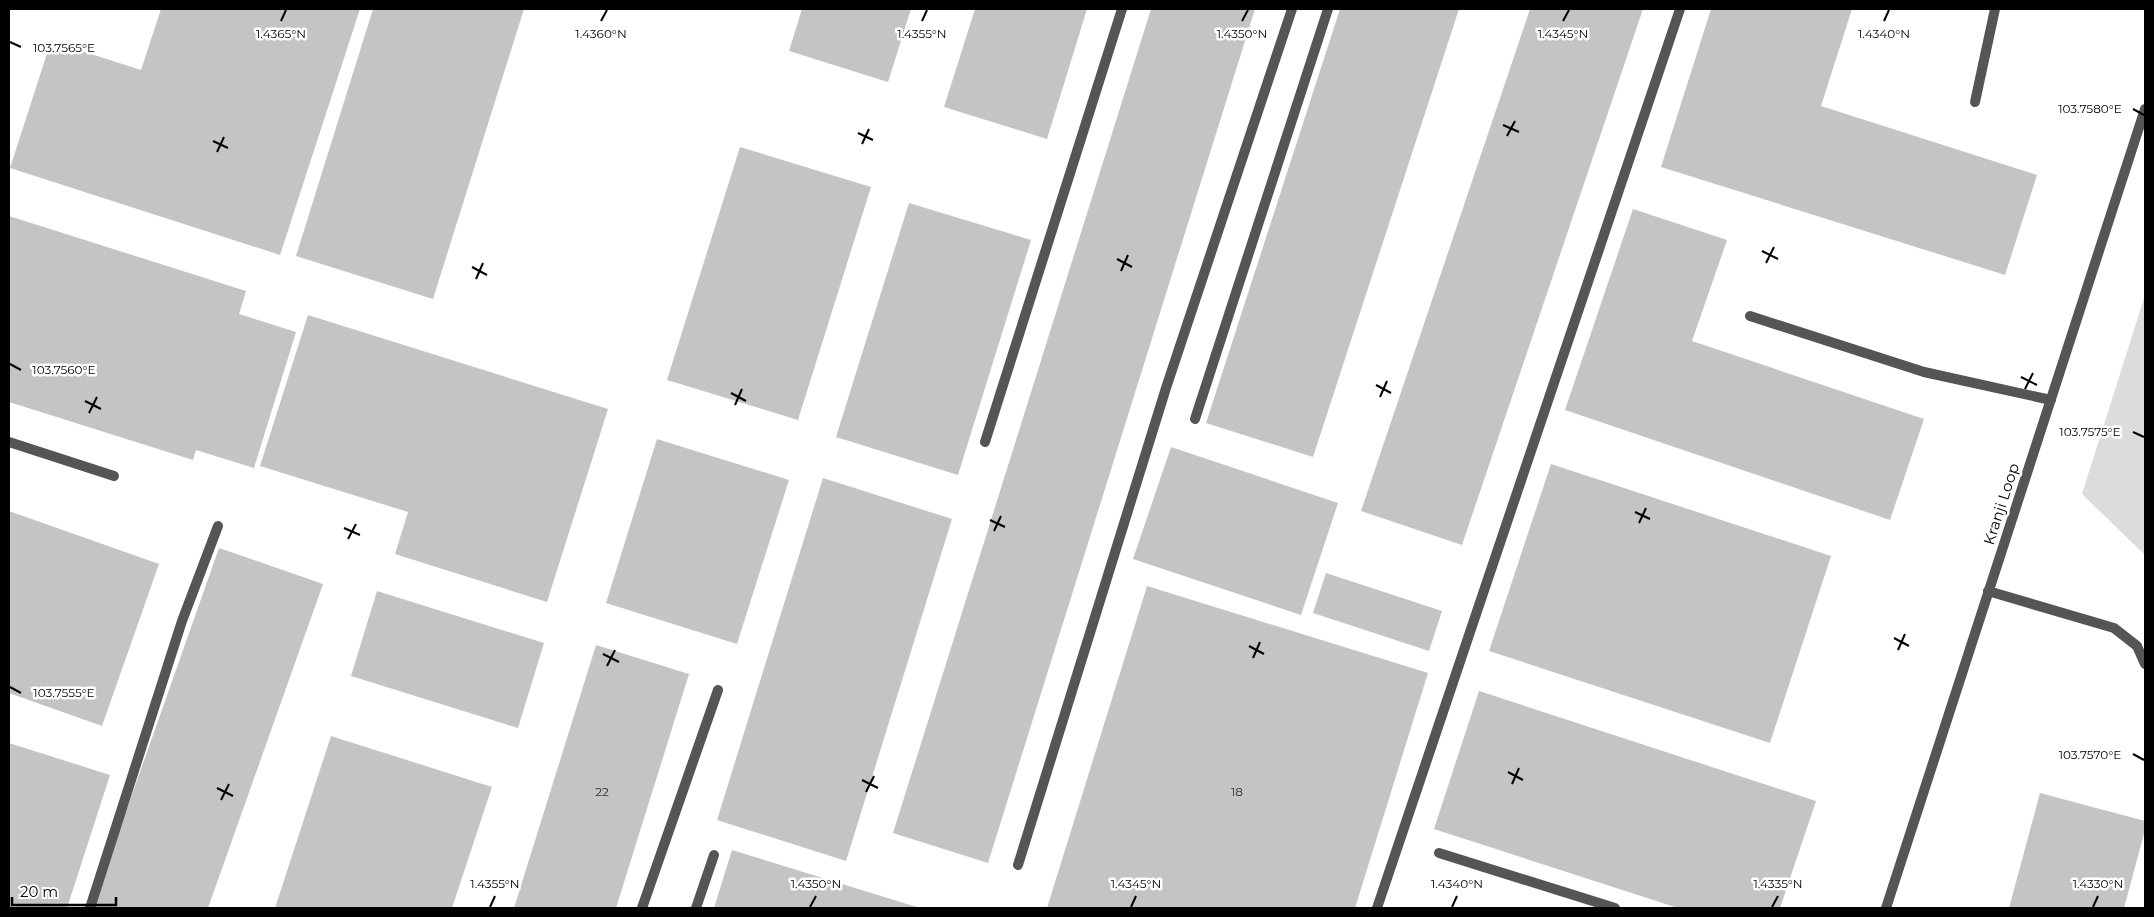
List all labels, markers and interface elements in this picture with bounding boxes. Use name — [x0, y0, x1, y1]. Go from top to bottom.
text: 1.4365°N — [256, 26, 306, 41]
text: 1.4360°N — [575, 26, 627, 41]
text: 1.4355°N — [897, 26, 947, 41]
text: 1.4350°N — [1217, 26, 1267, 41]
text: 1.4345°N — [1538, 26, 1588, 41]
text: 1.4340°N — [1858, 26, 1910, 41]
text: 103.7565°E — [33, 40, 95, 55]
text: 103.7580°E — [2058, 101, 2122, 116]
text: 103.7560°E — [32, 362, 96, 377]
text: 103.7575°E — [2059, 424, 2121, 439]
street label: Kranji Loop — [1979, 461, 2023, 547]
text: 103.7555°E — [33, 685, 95, 700]
text: 103.7570°E — [2059, 747, 2121, 762]
house number: 22 — [595, 784, 609, 799]
house number: 18 — [1231, 784, 1243, 799]
scale bar — [12, 874, 116, 906]
text: 1.4355°N — [470, 876, 520, 891]
text: 1.4350°N — [791, 876, 841, 891]
text: 1.4345°N — [1111, 876, 1161, 891]
text: 1.4340°N — [1431, 876, 1483, 891]
text: 1.4335°N — [1753, 876, 1803, 891]
text: 1.4330°N — [2073, 876, 2123, 891]
text: 20 m — [20, 882, 58, 901]

